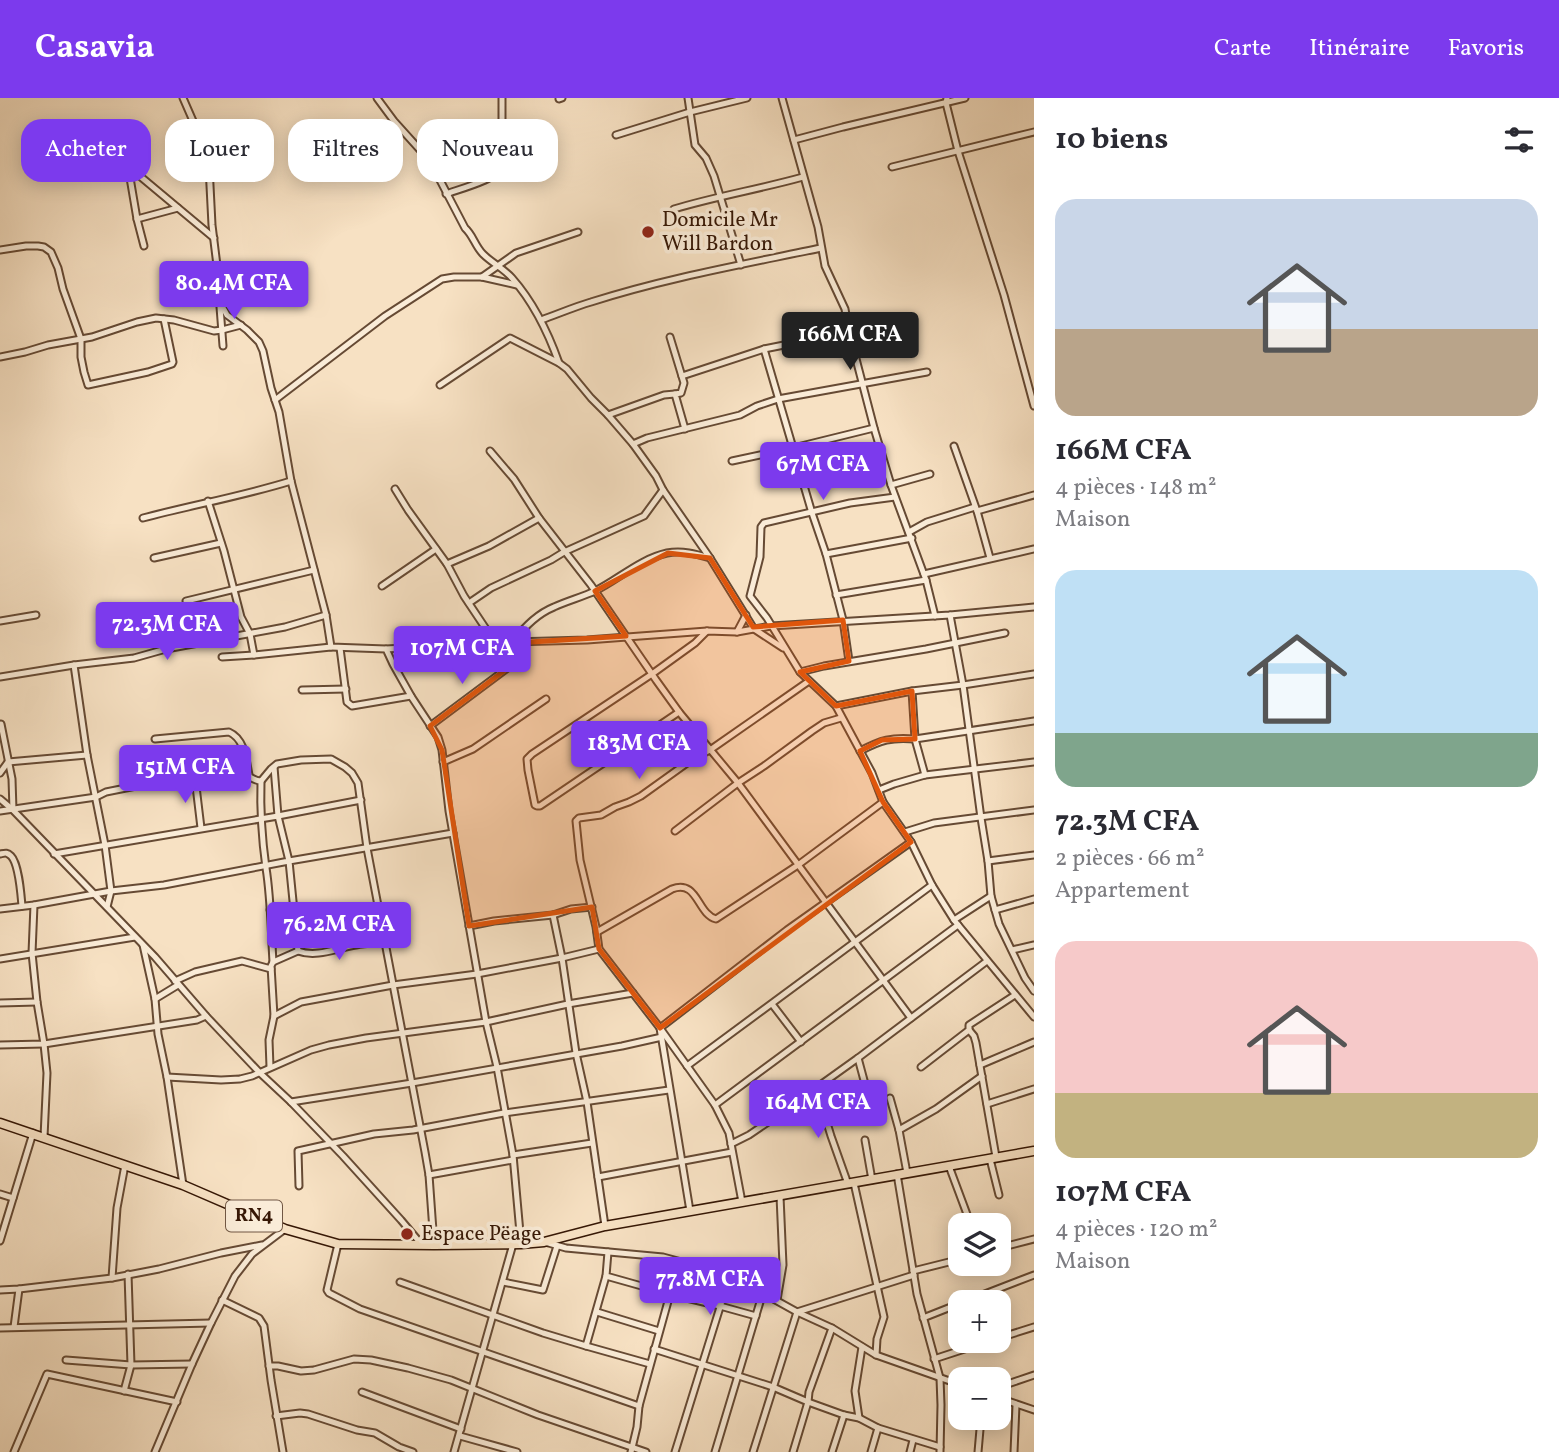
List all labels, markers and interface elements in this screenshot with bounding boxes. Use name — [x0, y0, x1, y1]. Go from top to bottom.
text: Casavia — [35, 26, 155, 72]
text: Carte — [1214, 32, 1271, 66]
text: Itinéraire — [1309, 32, 1410, 66]
text: Favoris — [1448, 32, 1524, 66]
chip: Acheter — [21, 119, 151, 182]
chip: Louer — [165, 119, 274, 182]
chip: Filtres — [288, 119, 403, 182]
chip: Nouveau — [417, 119, 558, 182]
text: 10 biens — [1055, 119, 1168, 161]
icon: filters — [1500, 121, 1538, 159]
place label: Domicile Mr Will Bardon — [662, 206, 778, 259]
marker: Domicile Mr Will Bardon — [640, 224, 656, 240]
icon: home — [1234, 245, 1360, 371]
pin: 80.4M CFA — [154, 262, 314, 321]
text: 80.4M CFA — [175, 268, 293, 300]
pin: 166M CFA — [778, 313, 922, 372]
text: 166M CFA — [798, 319, 902, 351]
text: 166M CFA — [1055, 430, 1192, 472]
pin: 67M CFA — [758, 442, 888, 502]
text: 67M CFA — [776, 449, 870, 481]
text: 4 pièces · 148 m² — [1055, 472, 1216, 504]
text: Maison — [1055, 504, 1131, 536]
pin: 72.3M CFA — [87, 602, 247, 662]
text: 72.3M CFA — [112, 609, 222, 641]
icon: home — [1234, 616, 1360, 742]
pin: 107M CFA — [390, 626, 534, 686]
text: 107M CFA — [410, 633, 514, 665]
pin: 183M CFA — [567, 722, 711, 781]
text: 183M CFA — [587, 728, 691, 760]
pin: 151M CFA — [113, 746, 257, 805]
text: 151M CFA — [135, 752, 235, 784]
text: 72.3M CFA — [1055, 801, 1199, 843]
text: 2 pièces · 66 m² — [1055, 843, 1204, 875]
text: Appartement — [1055, 875, 1190, 907]
pin: 76.2M CFA — [259, 902, 419, 962]
text: 76.2M CFA — [283, 909, 395, 941]
icon: home — [1234, 987, 1360, 1113]
pin: 164M CFA — [746, 1080, 890, 1140]
text: 164M CFA — [765, 1087, 871, 1119]
text: 107M CFA — [1055, 1172, 1191, 1214]
road number: RN4 — [226, 1200, 282, 1232]
map controls — [948, 1213, 1011, 1430]
button: layers — [948, 1213, 1011, 1276]
text: 4 pièces · 120 m² — [1055, 1214, 1217, 1246]
place label: Espace Pëage — [421, 1220, 542, 1249]
marker: Espace Pëage — [399, 1226, 415, 1242]
text: Maison — [1055, 1246, 1131, 1278]
pin: 77.8M CFA — [630, 1258, 790, 1317]
text: 77.8M CFA — [656, 1264, 764, 1296]
button: + — [948, 1290, 1011, 1353]
button: − — [948, 1367, 1011, 1430]

